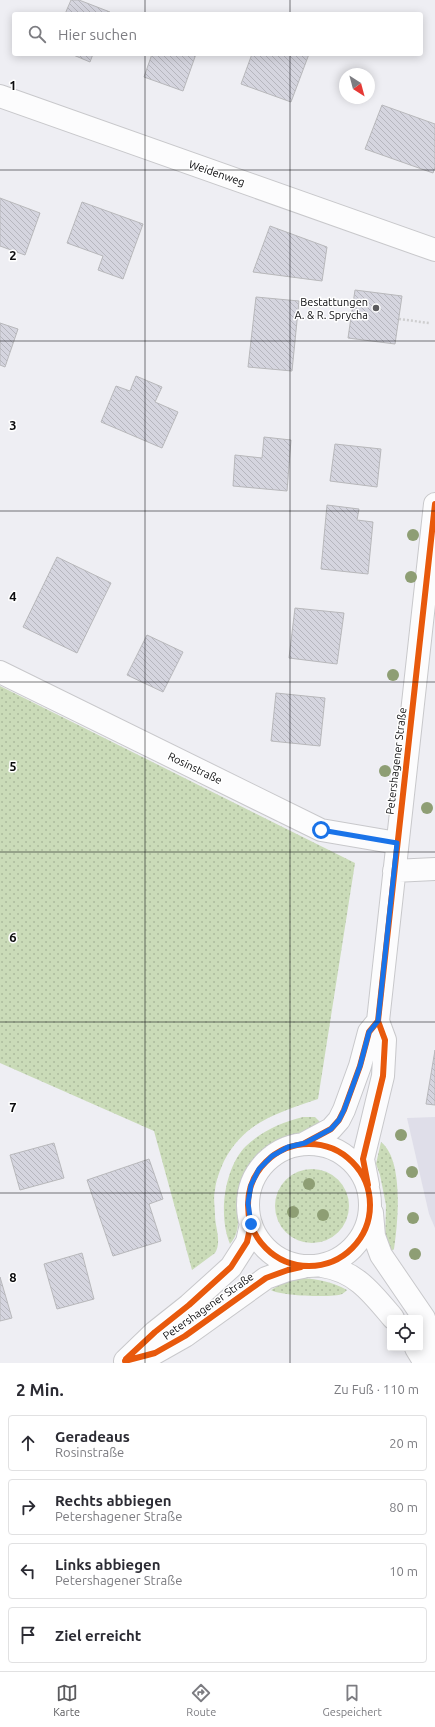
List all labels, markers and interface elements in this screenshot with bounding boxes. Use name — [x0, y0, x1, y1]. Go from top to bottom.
search box — [12, 12, 423, 56]
icon: search — [26, 23, 48, 45]
text: Hier suchen — [58, 26, 137, 43]
north arrow — [339, 68, 375, 104]
text: 1 — [9, 78, 17, 92]
street label: Weidenweg — [187, 158, 247, 188]
text: 2 — [9, 248, 17, 262]
place label: Bestattungen A. & R. Sprycha — [294, 296, 368, 321]
marker: Bestattungen A. & R. Sprycha — [371, 303, 381, 313]
text: 3 — [9, 418, 17, 432]
text: 4 — [9, 589, 17, 603]
street label: Petershagener Straße — [383, 707, 409, 815]
street label: Rosinstraße — [166, 750, 224, 786]
text: 5 — [9, 759, 17, 773]
route start — [312, 821, 330, 839]
text: 6 — [9, 930, 17, 944]
text: 7 — [9, 1100, 17, 1114]
route end — [242, 1215, 260, 1233]
text: 8 — [9, 1270, 17, 1284]
street label: Petershagener Straße — [160, 1270, 256, 1342]
map controls — [387, 1315, 423, 1351]
button: locate — [387, 1315, 423, 1351]
text: 2 Min. — [16, 1380, 64, 1399]
text: Zu Fuß · 110 m — [334, 1382, 419, 1396]
text: Geradeaus — [55, 1428, 130, 1445]
icon: ahead — [17, 1432, 39, 1454]
text: 20 m — [389, 1436, 418, 1450]
text: Rosinstraße — [55, 1445, 124, 1459]
text: Rechts abbiegen — [55, 1492, 172, 1509]
icon: right — [17, 1496, 39, 1518]
text: 80 m — [389, 1500, 418, 1514]
text: Petershagener Straße — [55, 1509, 182, 1523]
text: Links abbiegen — [55, 1556, 160, 1573]
icon: left — [17, 1560, 39, 1582]
text: 10 m — [389, 1564, 418, 1578]
text: Petershagener Straße — [55, 1573, 182, 1587]
icon: arrive — [17, 1624, 39, 1646]
text: Ziel erreicht — [55, 1627, 141, 1644]
tab: Karte — [53, 1682, 80, 1718]
tab: Route — [186, 1682, 216, 1718]
tab: Gespeichert — [323, 1682, 382, 1718]

